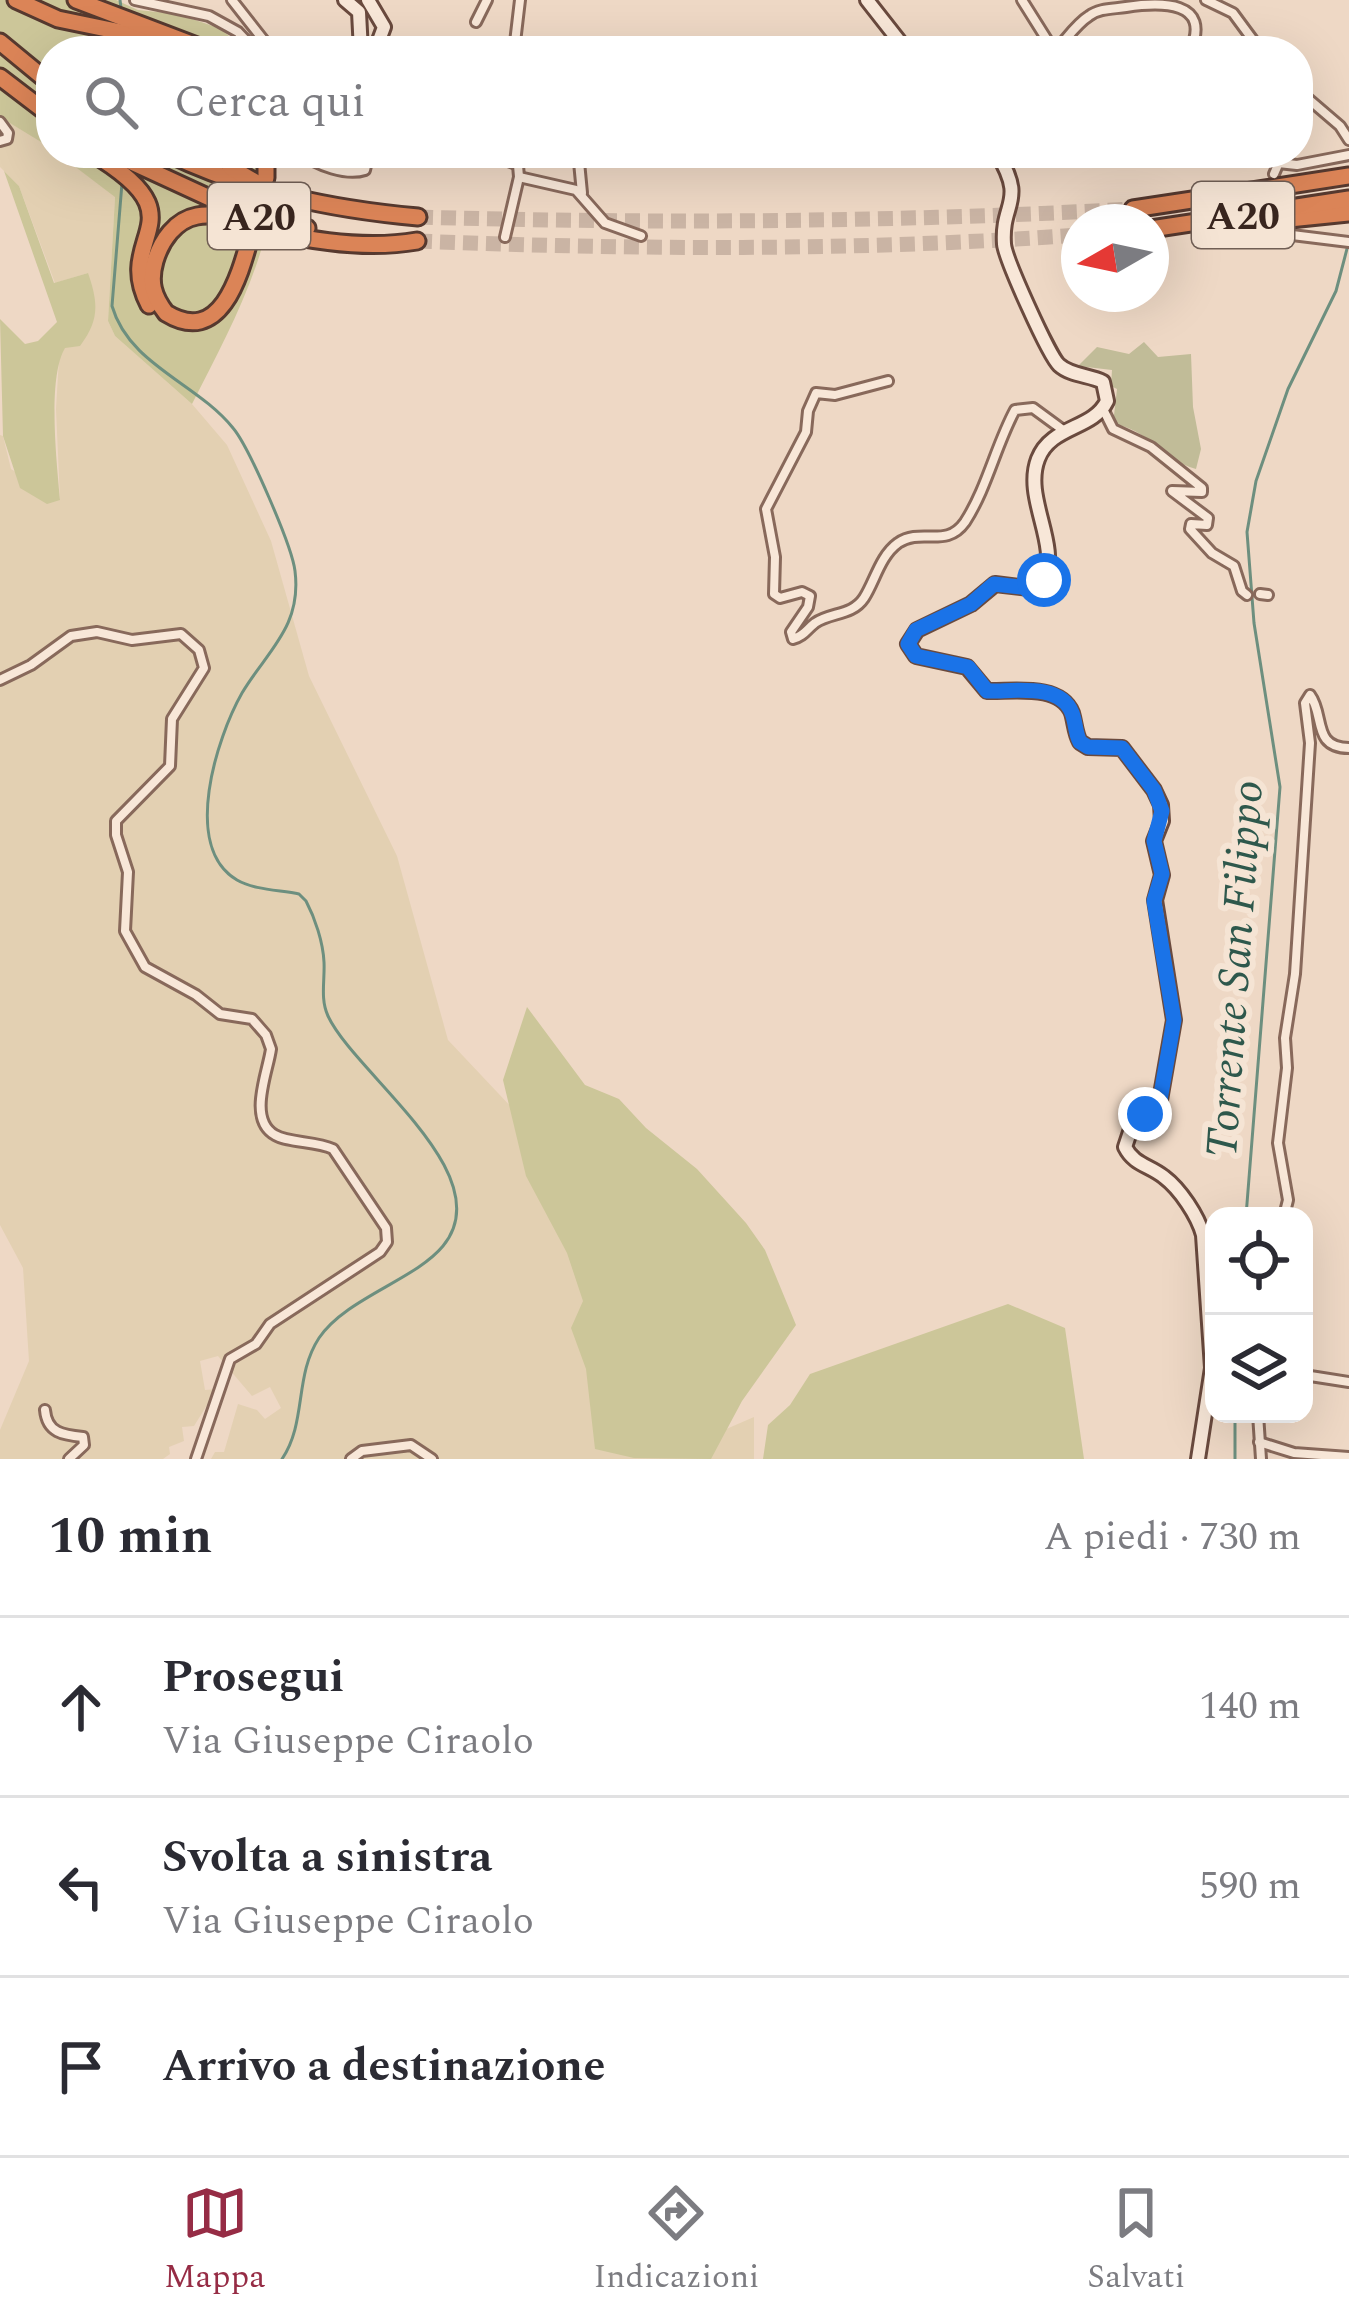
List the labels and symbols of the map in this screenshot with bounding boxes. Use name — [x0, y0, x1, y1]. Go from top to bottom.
road number: A20 — [1192, 182, 1294, 248]
road number: A20 — [208, 183, 310, 249]
north arrow — [1061, 204, 1169, 312]
route start — [1017, 553, 1071, 607]
water label: Torrente San Filippo — [1188, 778, 1283, 1161]
route end — [1118, 1087, 1172, 1141]

